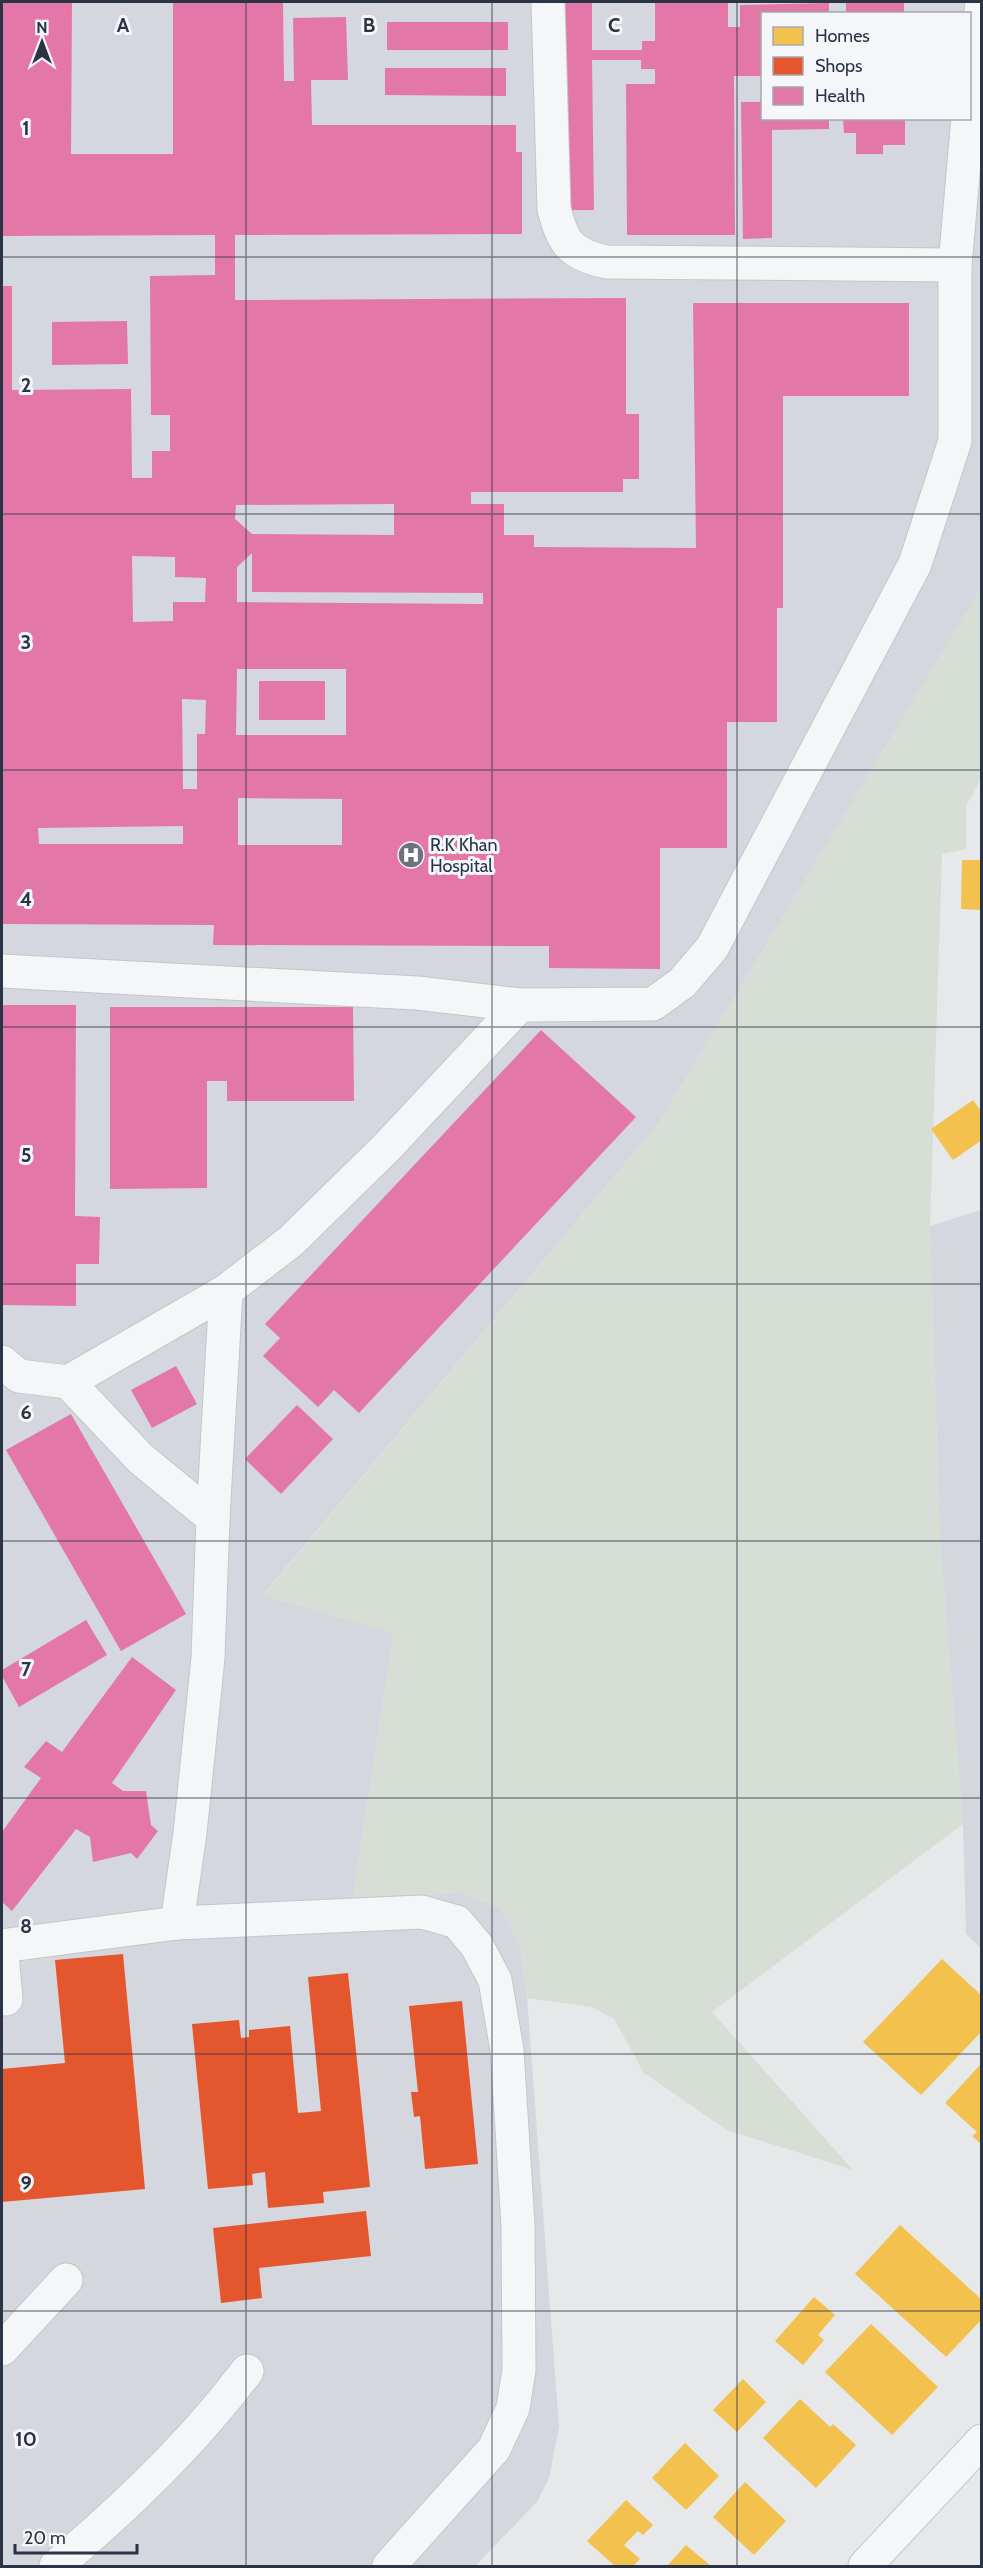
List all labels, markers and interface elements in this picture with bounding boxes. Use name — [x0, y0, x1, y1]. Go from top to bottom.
north arrow — [12, 12, 72, 72]
legend — [761, 12, 971, 120]
text: A — [117, 13, 130, 37]
text: B — [363, 13, 375, 37]
text: C — [608, 13, 620, 37]
text: N — [36, 18, 48, 37]
text: Homes — [815, 25, 870, 47]
text: Shops — [815, 55, 863, 77]
text: Health — [815, 85, 865, 107]
text: 1 — [22, 116, 30, 140]
text: 2 — [21, 373, 31, 397]
text: 3 — [21, 630, 31, 654]
place label: R.K Khan Hospital — [430, 834, 497, 877]
hospital icon: R.K Khan Hospital — [396, 840, 426, 870]
text: 4 — [20, 887, 32, 911]
text: 5 — [21, 1143, 31, 1167]
text: 6 — [20, 1400, 32, 1424]
text: 7 — [21, 1657, 32, 1681]
text: 8 — [20, 1914, 32, 1938]
text: 9 — [20, 2171, 32, 2195]
text: 10 — [15, 2427, 37, 2451]
scale bar — [15, 2517, 136, 2555]
text: 20 m — [24, 2527, 66, 2549]

